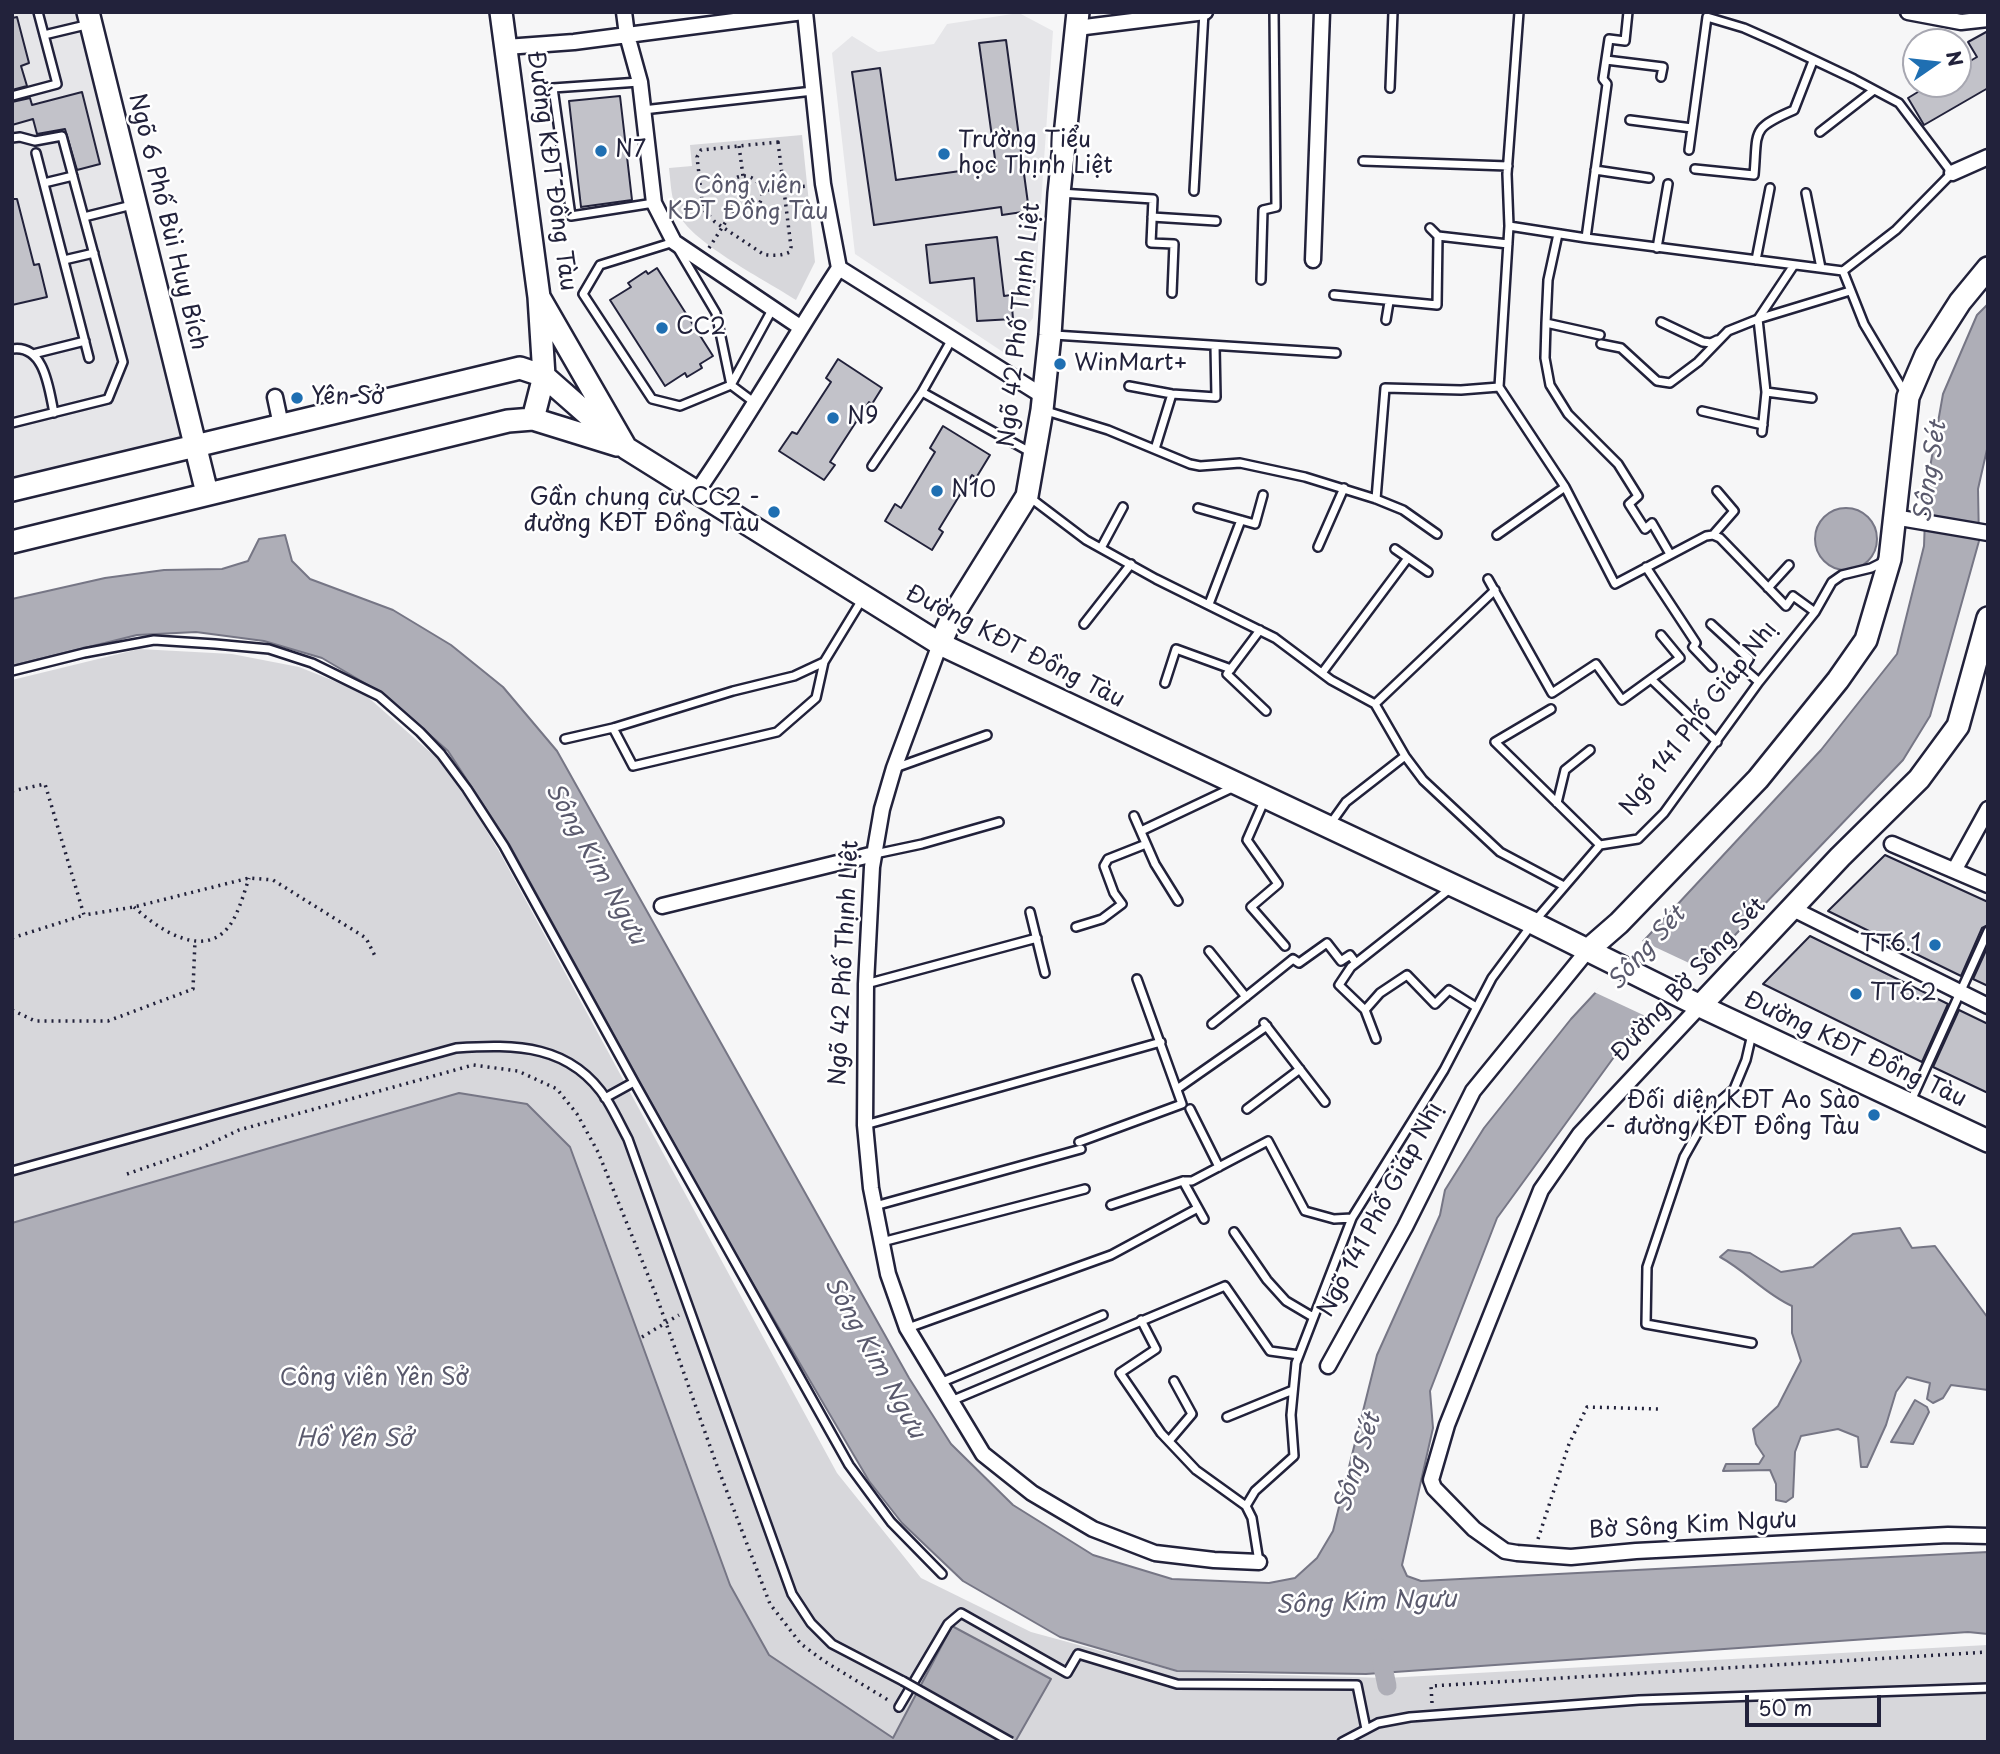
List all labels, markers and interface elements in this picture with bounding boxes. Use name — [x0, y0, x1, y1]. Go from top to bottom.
north arrow — [1902, 28, 1972, 98]
text: N — [1940, 48, 1971, 69]
street label: Đường KĐT Đồng Tàu — [520, 49, 582, 293]
street label: Ngõ 6 Phố Bùi Huy Bích — [122, 91, 212, 353]
place label: Trường Tiểu học Thịnh Liệt — [958, 127, 1113, 181]
place label: N7 — [615, 137, 646, 165]
marker: N7 — [593, 143, 609, 159]
marker: Trường Tiểu học Thịnh Liệt — [936, 146, 952, 162]
park label: Công viên KĐT Đồng Tàu — [667, 173, 829, 227]
street label: Ngõ 42 Phố Thịnh Liệt — [993, 201, 1047, 449]
place label: CC2 — [676, 314, 726, 342]
marker: CC2 — [654, 320, 670, 336]
place label: WinMart+ — [1074, 350, 1188, 378]
marker: WinMart+ — [1052, 356, 1068, 372]
place label: Yên Sở — [311, 384, 384, 412]
marker: Yên Sở — [289, 390, 305, 406]
place label: N9 — [847, 404, 878, 432]
marker: N9 — [825, 410, 841, 426]
water label: Sông Sét — [1909, 419, 1953, 525]
place label: N10 — [951, 477, 996, 505]
marker: N10 — [929, 483, 945, 499]
place label: Gần chung cư CC2 - đường KĐT Đồng Tàu — [523, 485, 760, 539]
marker: Gần chung cư CC2 - đường KĐT Đồng Tàu — [766, 504, 782, 520]
street label: Đường KĐT Đồng Tàu — [901, 580, 1129, 714]
street label: Ngõ 141 Phố Giáp Nhị — [1615, 616, 1783, 822]
water label: Sông Kim Ngưu — [539, 778, 651, 950]
street label: Ngõ 42 Phố Thịnh Liệt — [825, 840, 865, 1086]
street label: Đường Bờ Sông Sét — [1606, 892, 1772, 1068]
water label: Sông Sét — [1602, 901, 1692, 997]
place label: TT6.1 — [1860, 931, 1921, 959]
marker: TT6.1 — [1927, 937, 1943, 953]
place label: TT6.2 — [1870, 980, 1937, 1008]
street label: Đường KĐT Đồng Tàu — [1739, 986, 1971, 1114]
marker: TT6.2 — [1848, 986, 1864, 1002]
place label: Đối diện KĐT Ao Sào - đường KĐT Đồng Tàu — [1605, 1088, 1860, 1142]
street label: Ngõ 141 Phố Giáp Nhị — [1313, 1098, 1449, 1322]
marker: Đối diện KĐT Ao Sào - đường KĐT Đồng Tàu — [1866, 1107, 1882, 1123]
water label: Sông Kim Ngưu — [818, 1272, 930, 1444]
park label: Công viên Yên Sở — [280, 1365, 468, 1393]
water label: Sông Sét — [1329, 1410, 1387, 1516]
water label: Hồ Yên Sở — [296, 1425, 412, 1453]
street label: Bờ Sông Kim Ngưu — [1588, 1507, 1798, 1545]
water label: Sông Kim Ngưu — [1275, 1585, 1457, 1621]
scale bar — [1748, 1680, 1884, 1724]
text: 50 m — [1758, 1691, 1812, 1723]

